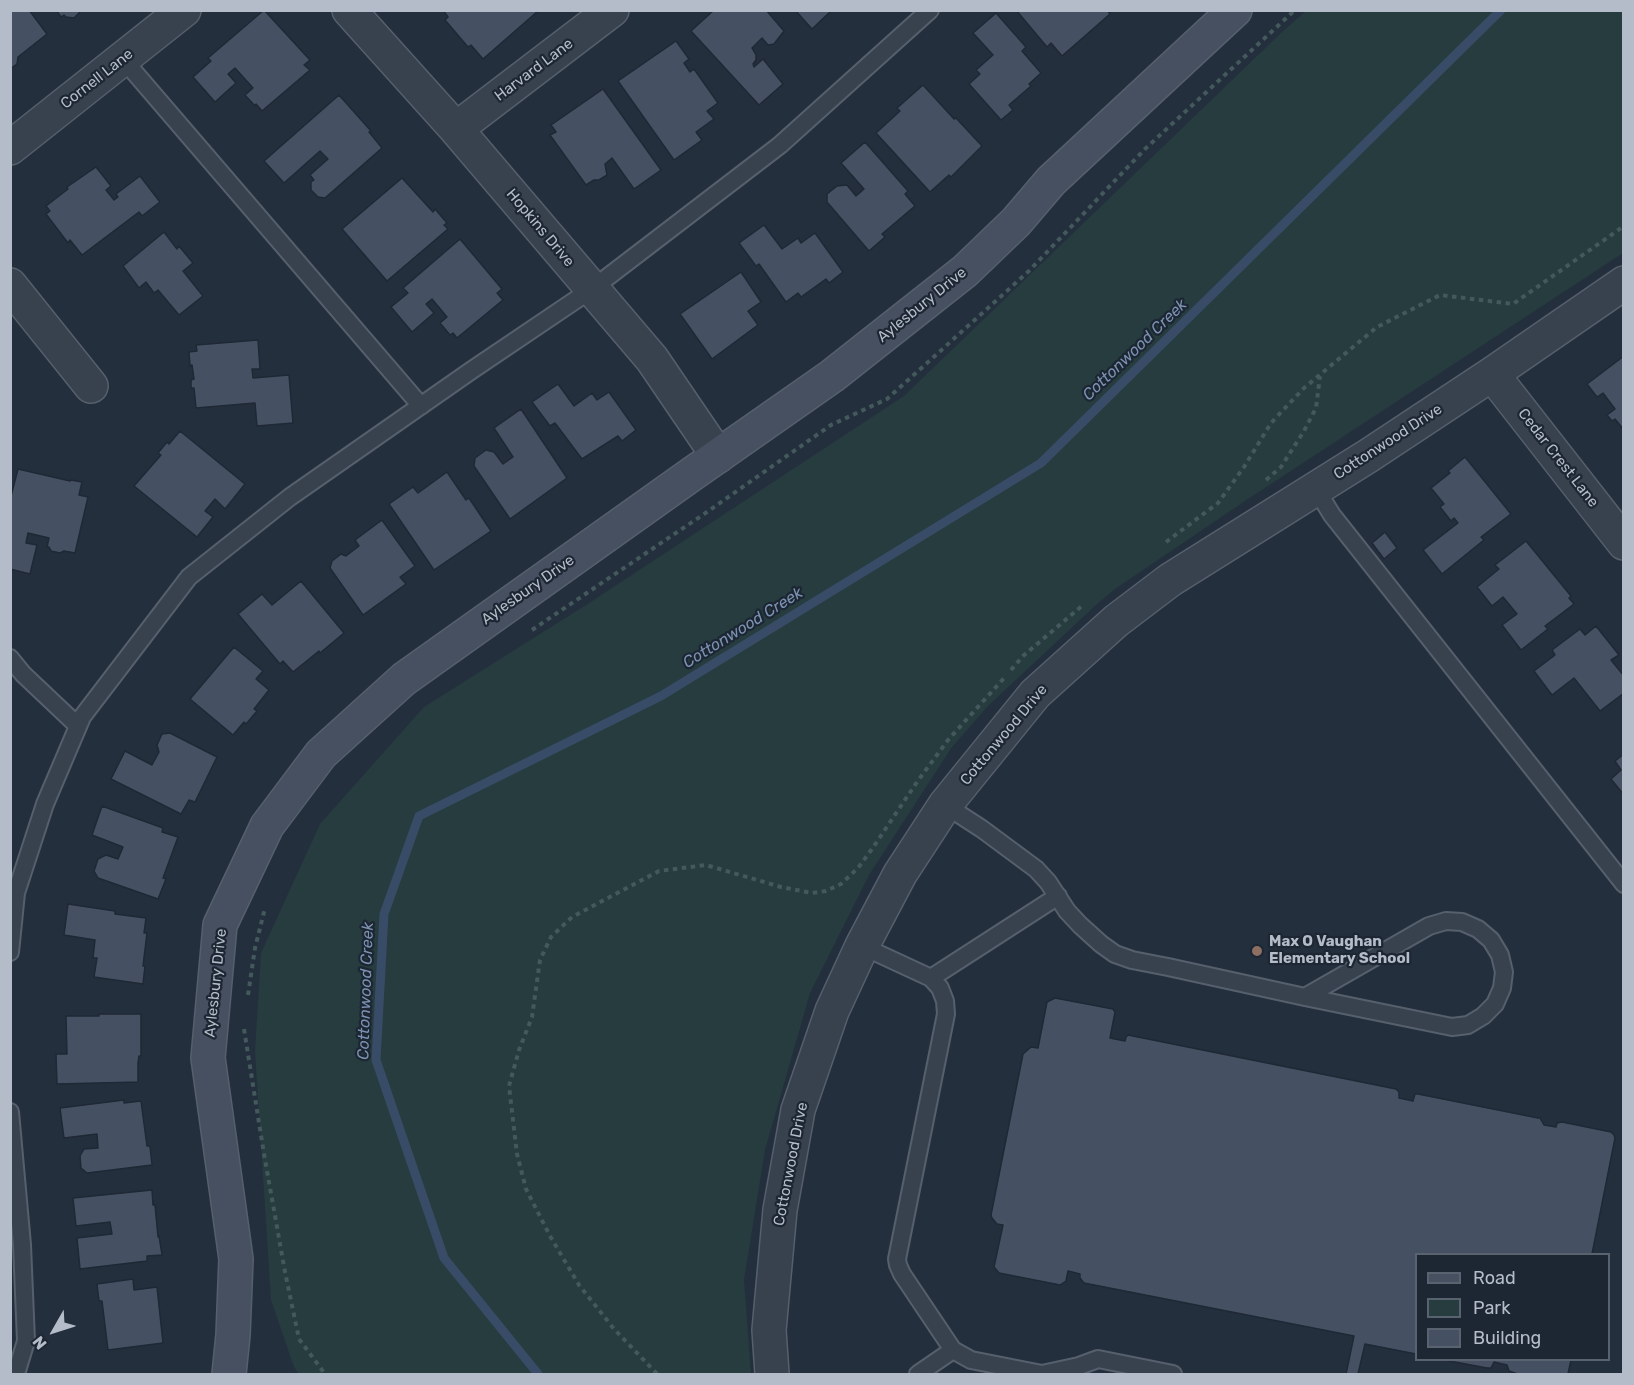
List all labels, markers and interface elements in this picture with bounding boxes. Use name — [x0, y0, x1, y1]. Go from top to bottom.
street label: Harvard Lane — [491, 35, 577, 105]
street label: Cornell Lane — [57, 45, 137, 113]
street label: Hopkins Drive — [502, 185, 578, 271]
street label: Aylesbury Drive — [874, 264, 970, 346]
water label: Cottonwood Creek — [1079, 295, 1191, 405]
street label: Cottonwood Drive — [1330, 400, 1446, 484]
street label: Cedar Crest Lane — [1514, 405, 1602, 511]
street label: Aylesbury Drive — [478, 551, 578, 629]
water label: Cottonwood Creek — [679, 583, 807, 673]
street label: Cottonwood Drive — [957, 681, 1051, 789]
water label: Cottonwood Creek — [354, 922, 378, 1060]
street label: Aylesbury Drive — [201, 928, 231, 1038]
place label: Max O Vaughan Elementary School — [1269, 933, 1410, 968]
marker: Max O Vaughan Elementary School — [1250, 944, 1264, 958]
street label: Cottonwood Drive — [770, 1101, 812, 1227]
legend — [1415, 1253, 1610, 1361]
text: Road — [1473, 1267, 1516, 1289]
text: Park — [1473, 1297, 1510, 1319]
north arrow — [24, 1301, 84, 1361]
text: Building — [1473, 1327, 1541, 1349]
text: N — [29, 1332, 51, 1353]

